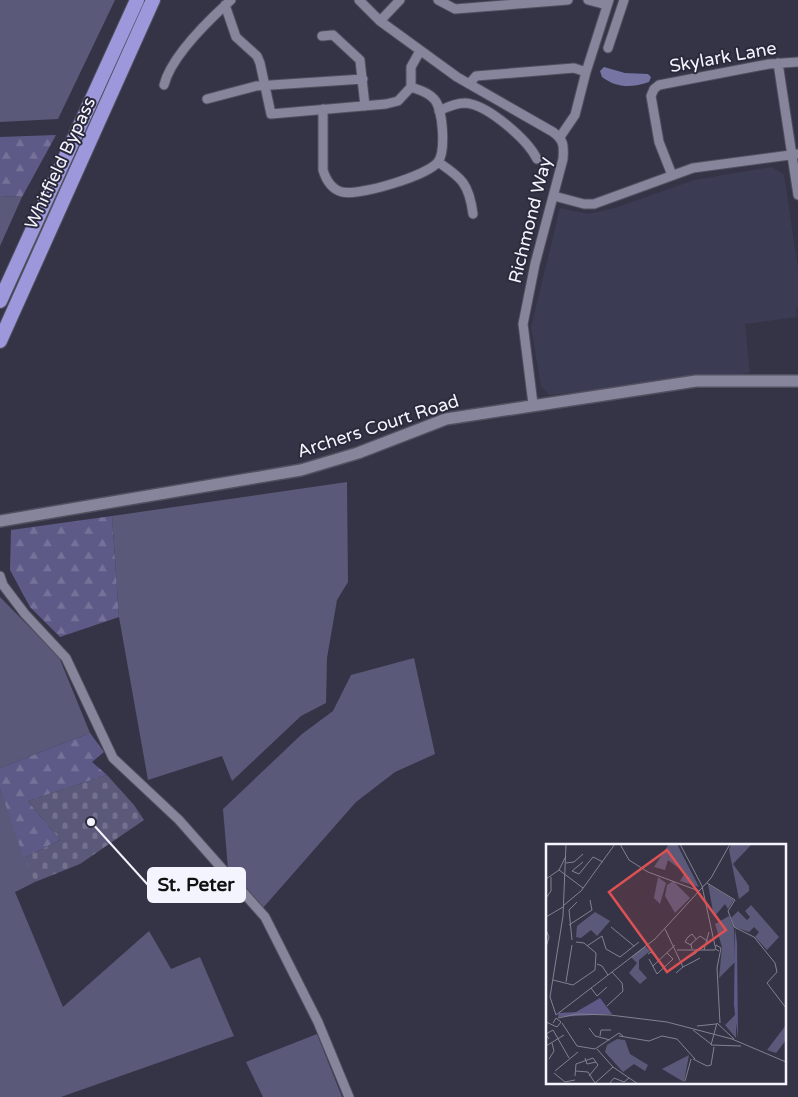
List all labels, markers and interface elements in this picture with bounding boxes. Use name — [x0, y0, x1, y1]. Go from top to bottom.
street label: Skylark Lane — [668, 37, 778, 77]
street label: Whitfield Bypass — [20, 93, 100, 233]
street label: Richmond Way — [504, 154, 556, 285]
street label: Archers Court Road — [294, 389, 462, 463]
inset map — [546, 844, 786, 1084]
callout: St. Peter — [148, 868, 245, 902]
text: St. Peter — [158, 874, 235, 896]

